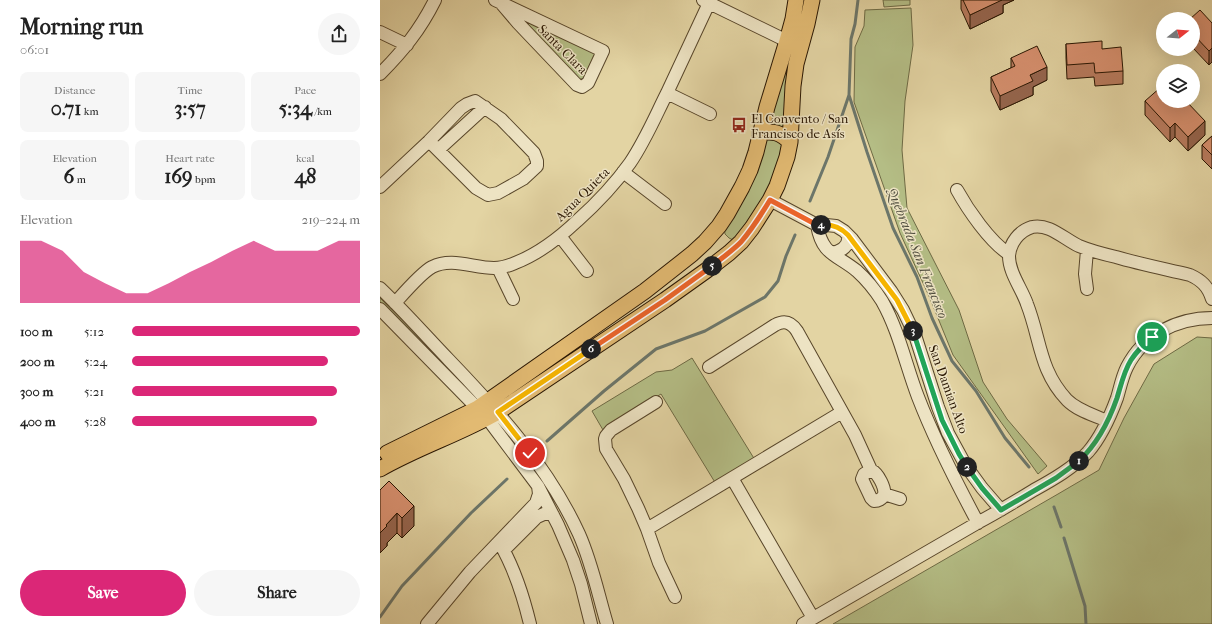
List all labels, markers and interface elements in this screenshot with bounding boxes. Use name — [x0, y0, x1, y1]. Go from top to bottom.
north arrow — [1156, 12, 1200, 56]
map controls — [1156, 12, 1200, 108]
button: share — [318, 13, 360, 55]
text: Morning run — [20, 14, 143, 40]
street label: Santa Clara — [535, 22, 591, 78]
text: 06:01 — [20, 42, 49, 57]
button: layers — [1156, 64, 1200, 108]
text: Distance — [54, 84, 95, 97]
text: Time — [177, 84, 202, 97]
text: Pace — [294, 84, 316, 97]
text: 0.71 — [51, 97, 81, 120]
text: 3:57 — [174, 97, 206, 120]
text: 5:34 — [279, 97, 312, 120]
text: km — [81, 105, 99, 118]
text: /km — [312, 105, 332, 118]
place label: El Convento / San Francisco de Asís — [751, 111, 849, 141]
bus stop icon: El Convento / San Francisco de Asís — [730, 116, 748, 134]
text: Elevation — [52, 152, 97, 165]
text: Heart rate — [165, 152, 215, 165]
text: kcal — [296, 152, 315, 165]
street label: Agua Quieta — [552, 164, 613, 225]
text: 6 — [63, 165, 74, 188]
text: 169 — [164, 165, 193, 188]
text: 48 — [294, 165, 316, 188]
text: m — [74, 173, 86, 186]
text: bpm — [193, 173, 216, 186]
water label: Quebrada San Francisco — [883, 184, 952, 321]
text: Elevation — [20, 212, 73, 227]
text: 219–224 m — [302, 212, 360, 227]
pin: 4 — [811, 215, 831, 235]
text: 4 — [818, 218, 824, 231]
pin: 5 — [702, 256, 722, 276]
text: 5 — [710, 259, 714, 272]
pin — [1135, 320, 1169, 354]
pin: 3 — [903, 321, 923, 341]
text: 100 m — [20, 324, 53, 339]
text: 5:12 — [84, 324, 104, 339]
text: 3 — [911, 324, 915, 337]
icon: arrive — [1141, 326, 1163, 348]
pin: 6 — [581, 339, 601, 359]
text: 6 — [588, 342, 594, 355]
street label: San Damian Alto — [926, 343, 972, 436]
text: 200 m — [20, 354, 55, 369]
text: 5:24 — [84, 354, 107, 369]
text: 300 m — [20, 384, 53, 399]
text: 5:21 — [84, 384, 104, 399]
text: 400 m — [20, 414, 56, 429]
text: 5:28 — [84, 414, 106, 429]
pin — [513, 436, 547, 470]
icon: check — [519, 442, 541, 464]
pin: 1 — [1069, 451, 1089, 471]
text: 1 — [1077, 454, 1081, 467]
pin: 2 — [957, 457, 977, 477]
text: 2 — [964, 460, 970, 473]
button: Save — [20, 570, 186, 616]
button: Share — [194, 570, 360, 616]

